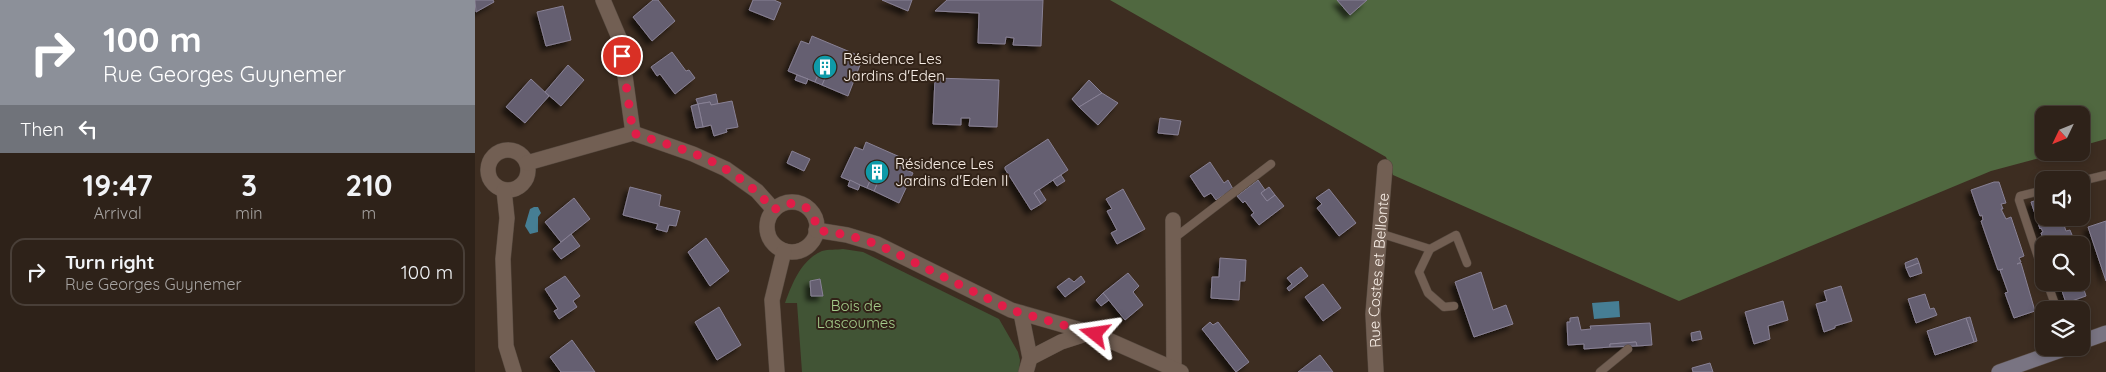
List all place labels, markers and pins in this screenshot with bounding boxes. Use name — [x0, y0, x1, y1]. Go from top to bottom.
pin — [601, 35, 643, 77]
place label: Résidence Les Jardins d'Eden — [843, 49, 945, 85]
building icon: Résidence Les Jardins d'Eden — [812, 54, 838, 80]
place label: Résidence Les Jardins d'Eden II — [895, 154, 1008, 190]
building icon: Résidence Les Jardins d'Eden II — [864, 159, 890, 185]

